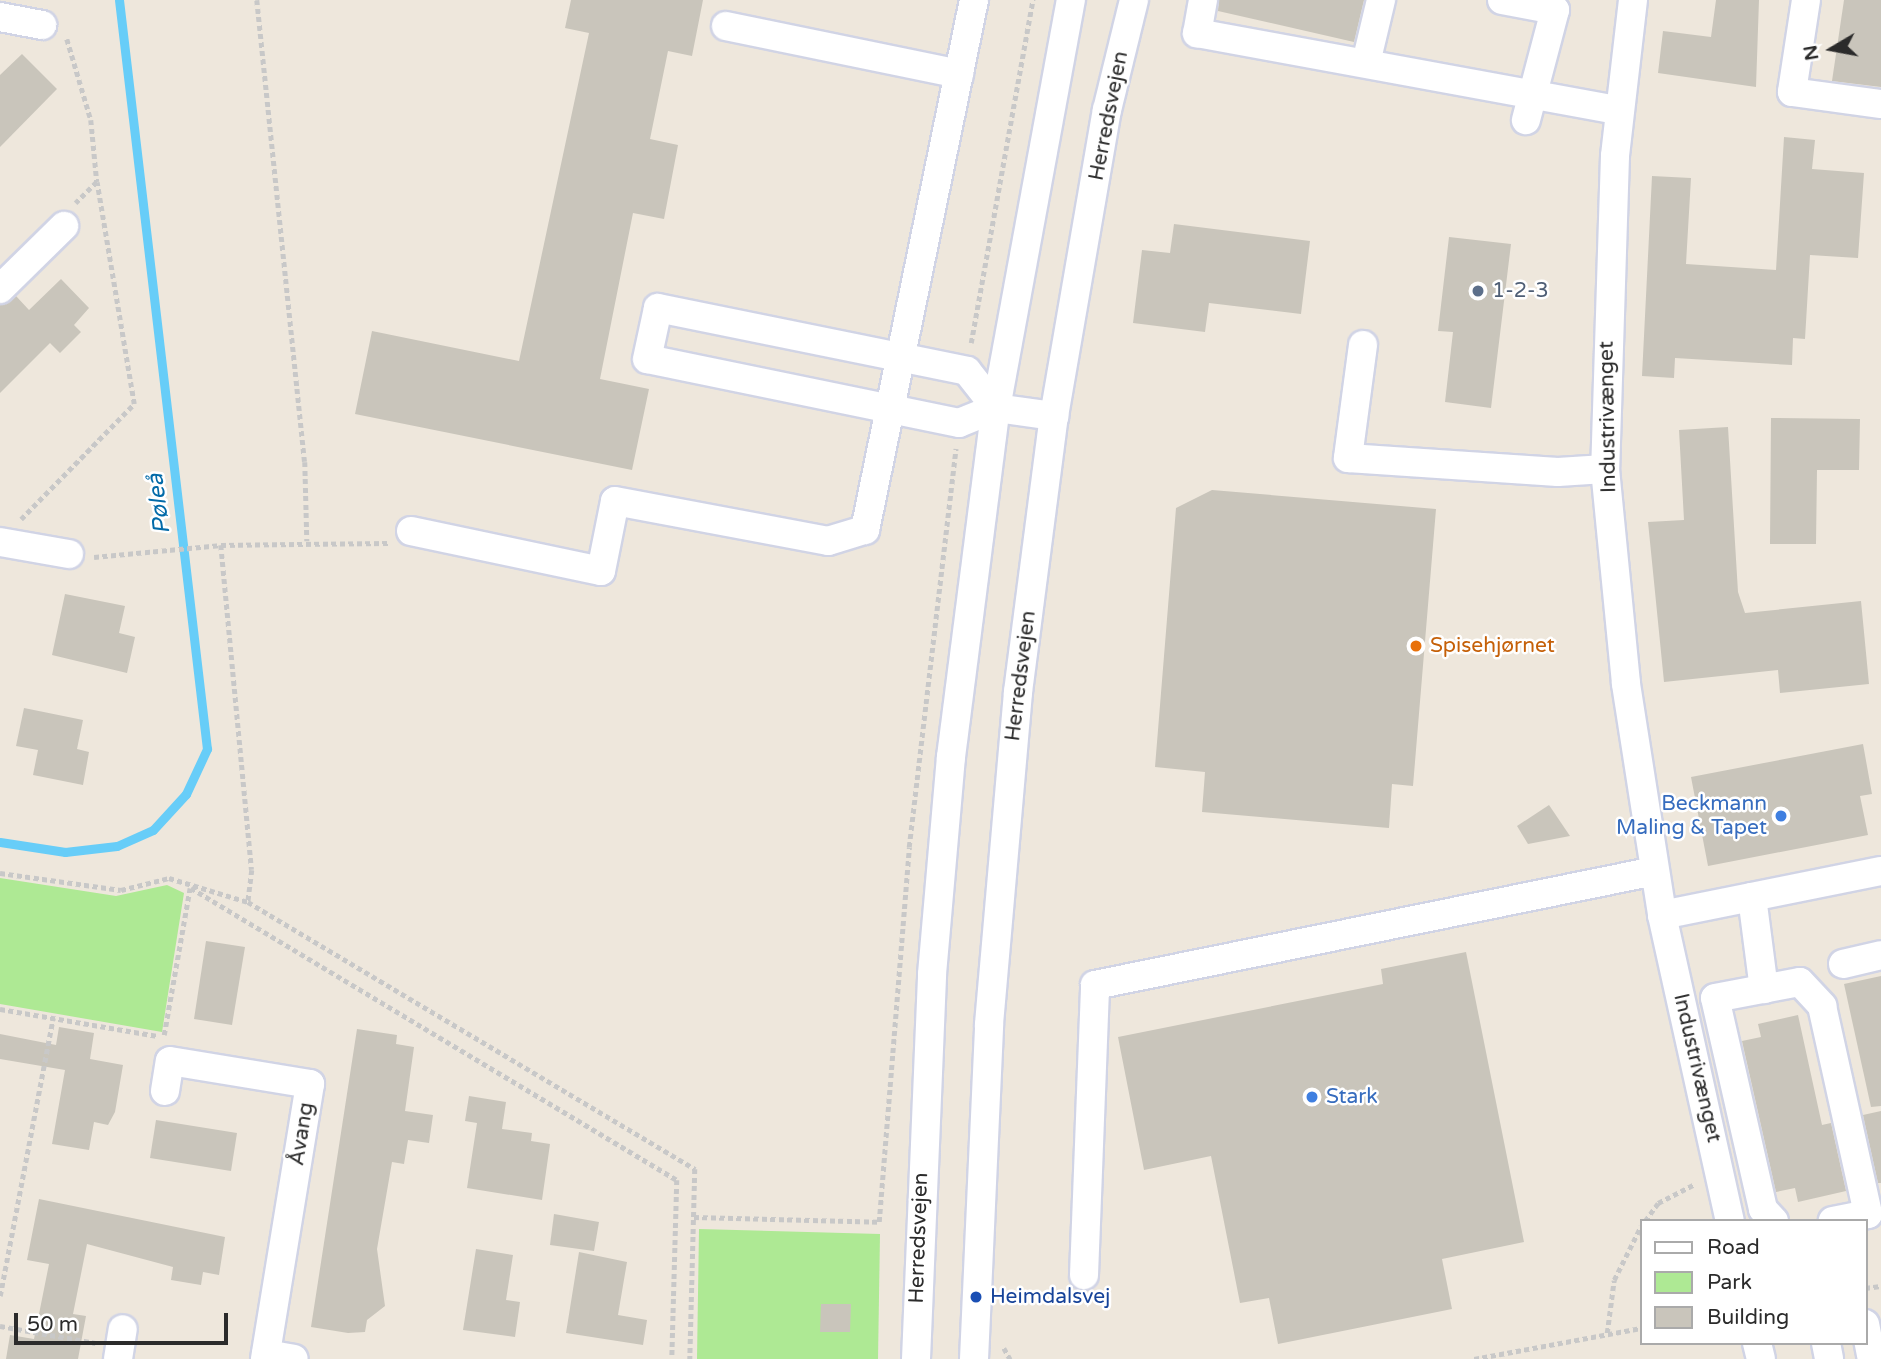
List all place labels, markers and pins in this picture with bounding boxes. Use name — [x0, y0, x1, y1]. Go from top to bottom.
place label: 1-2-3 — [1492, 278, 1549, 304]
marker: 1-2-3 — [1470, 283, 1486, 299]
place label: Spisehjørnet — [1430, 633, 1555, 659]
marker: Spisehjørnet — [1408, 638, 1424, 654]
place label: Beckmann Maling & Tapet — [1616, 791, 1767, 841]
marker: Beckmann Maling & Tapet — [1773, 808, 1789, 824]
place label: Stark — [1326, 1084, 1378, 1110]
marker: Stark — [1304, 1089, 1320, 1105]
place label: Heimdalsvej — [990, 1284, 1110, 1310]
marker: Heimdalsvej — [968, 1289, 984, 1305]

